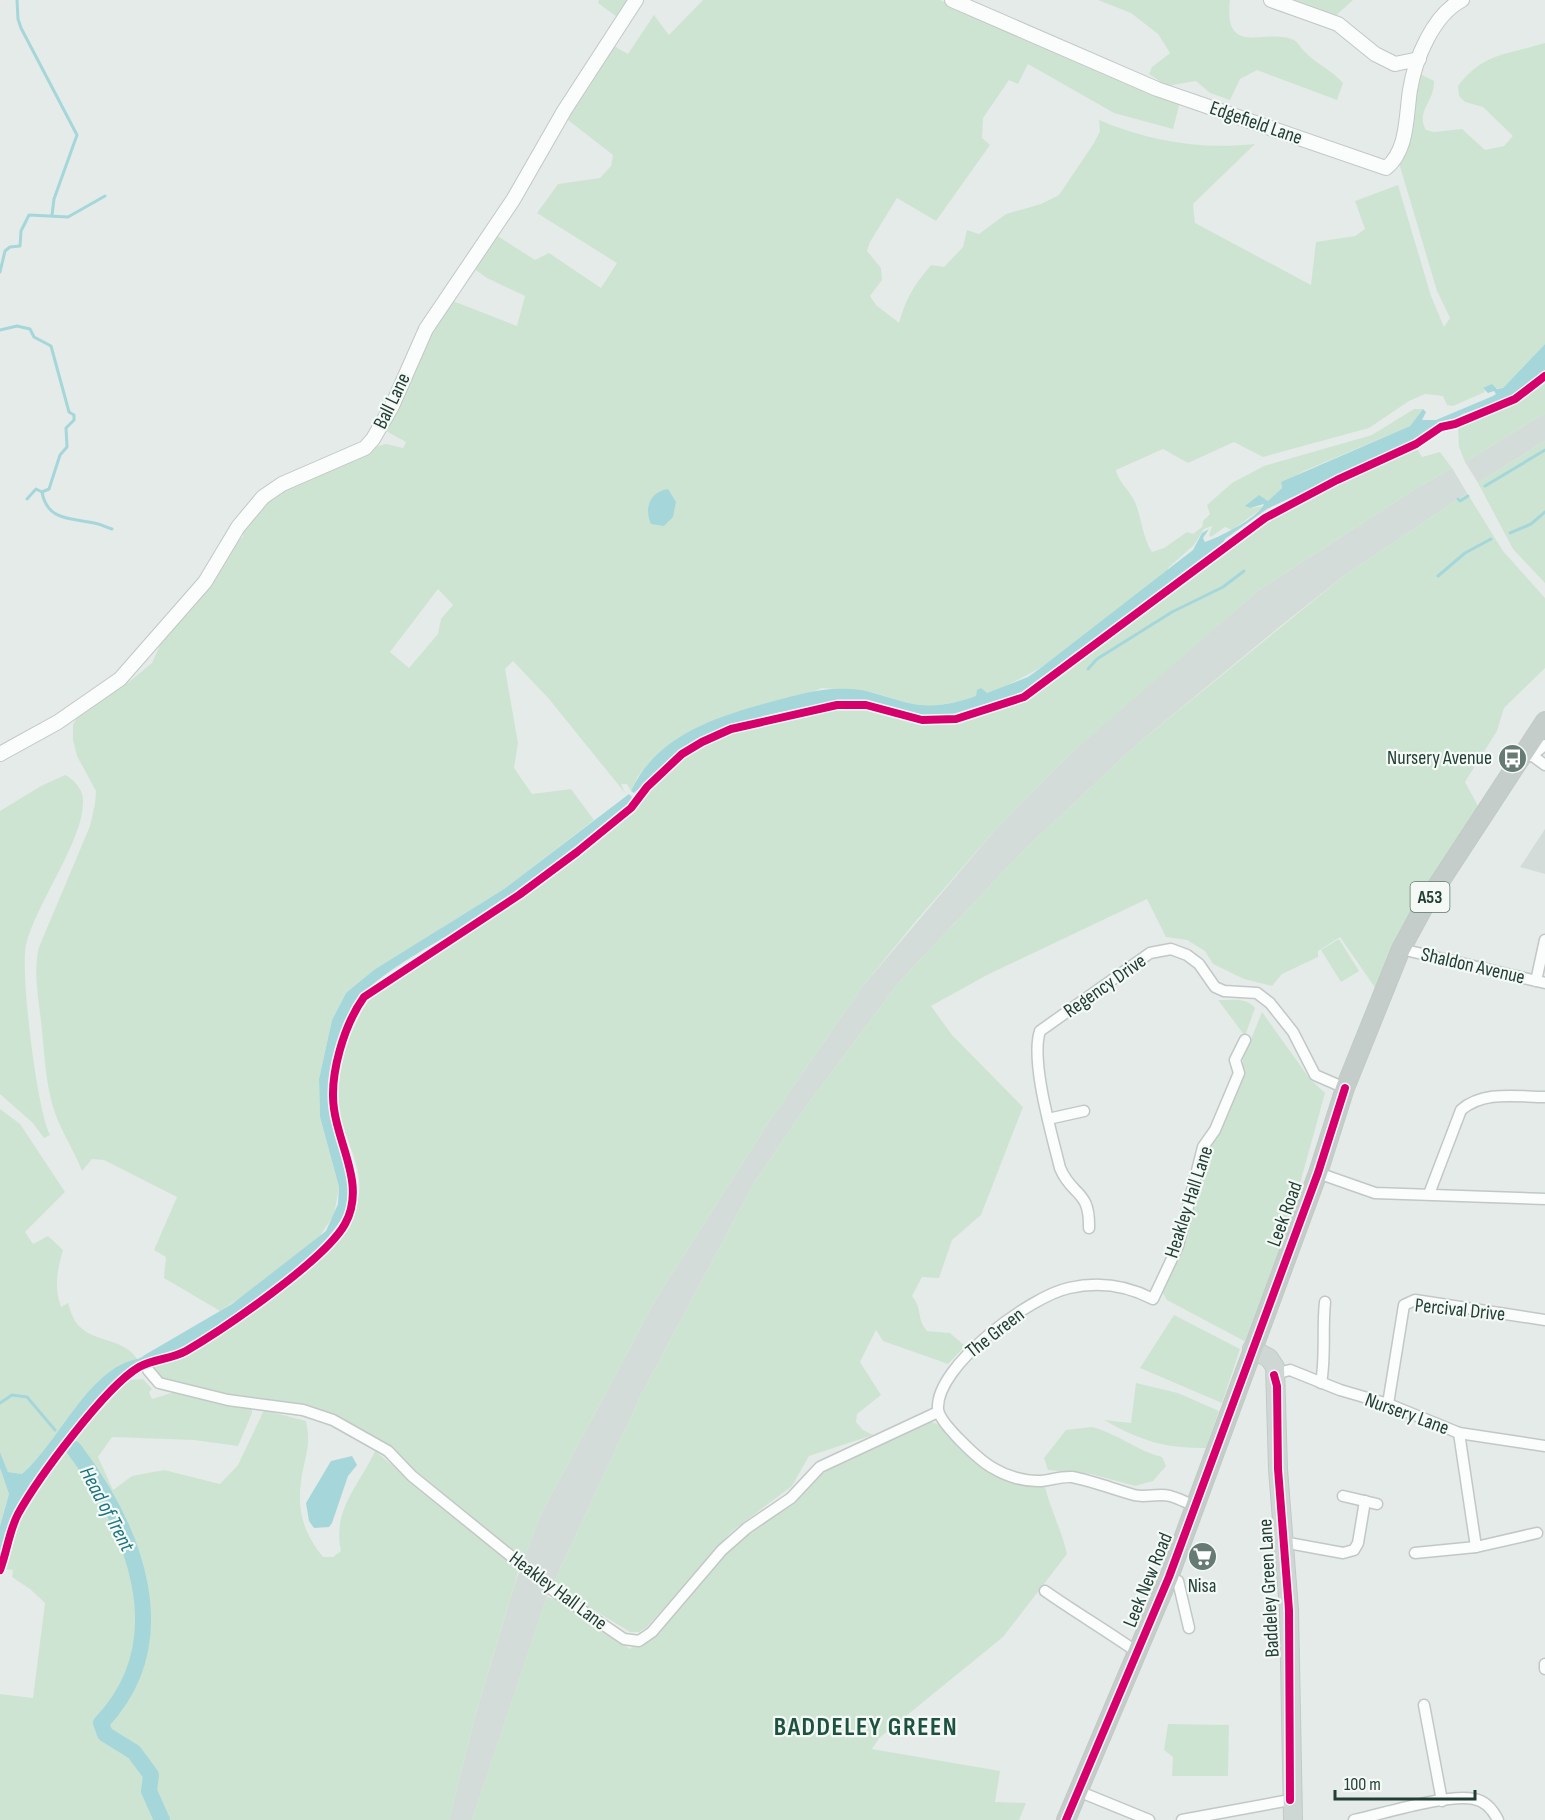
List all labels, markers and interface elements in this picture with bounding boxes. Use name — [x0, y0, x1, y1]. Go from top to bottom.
street label: Edgefield Lane — [1207, 96, 1305, 150]
street label: Ball Lane — [368, 369, 416, 433]
bus stop icon: Nursery Avenue — [1497, 742, 1529, 774]
place label: Nursery Avenue — [1387, 746, 1492, 770]
road number: A53 — [1410, 882, 1450, 912]
street label: Shaldon Avenue — [1419, 942, 1527, 990]
street label: Regency Drive — [1059, 949, 1151, 1023]
street label: Heakley Hall Lane — [1160, 1143, 1218, 1261]
street label: Leek Road — [1262, 1178, 1308, 1250]
street label: Percival Drive — [1414, 1293, 1506, 1327]
street label: The Green — [961, 1303, 1029, 1363]
street label: Nursery Lane — [1362, 1388, 1452, 1440]
water label: Head of Trent — [74, 1462, 140, 1556]
street label: Baddeley Green Lane — [1253, 1518, 1285, 1658]
street label: Leek New Road — [1118, 1529, 1178, 1631]
supermarket icon: Nisa — [1186, 1540, 1218, 1572]
street label: Heakley Hall Lane — [504, 1546, 612, 1636]
place label: Nisa — [1188, 1574, 1216, 1598]
district label: BADDELEY GREEN — [774, 1712, 958, 1743]
scale bar — [1335, 1763, 1474, 1801]
text: 100 m — [1344, 1774, 1381, 1795]

